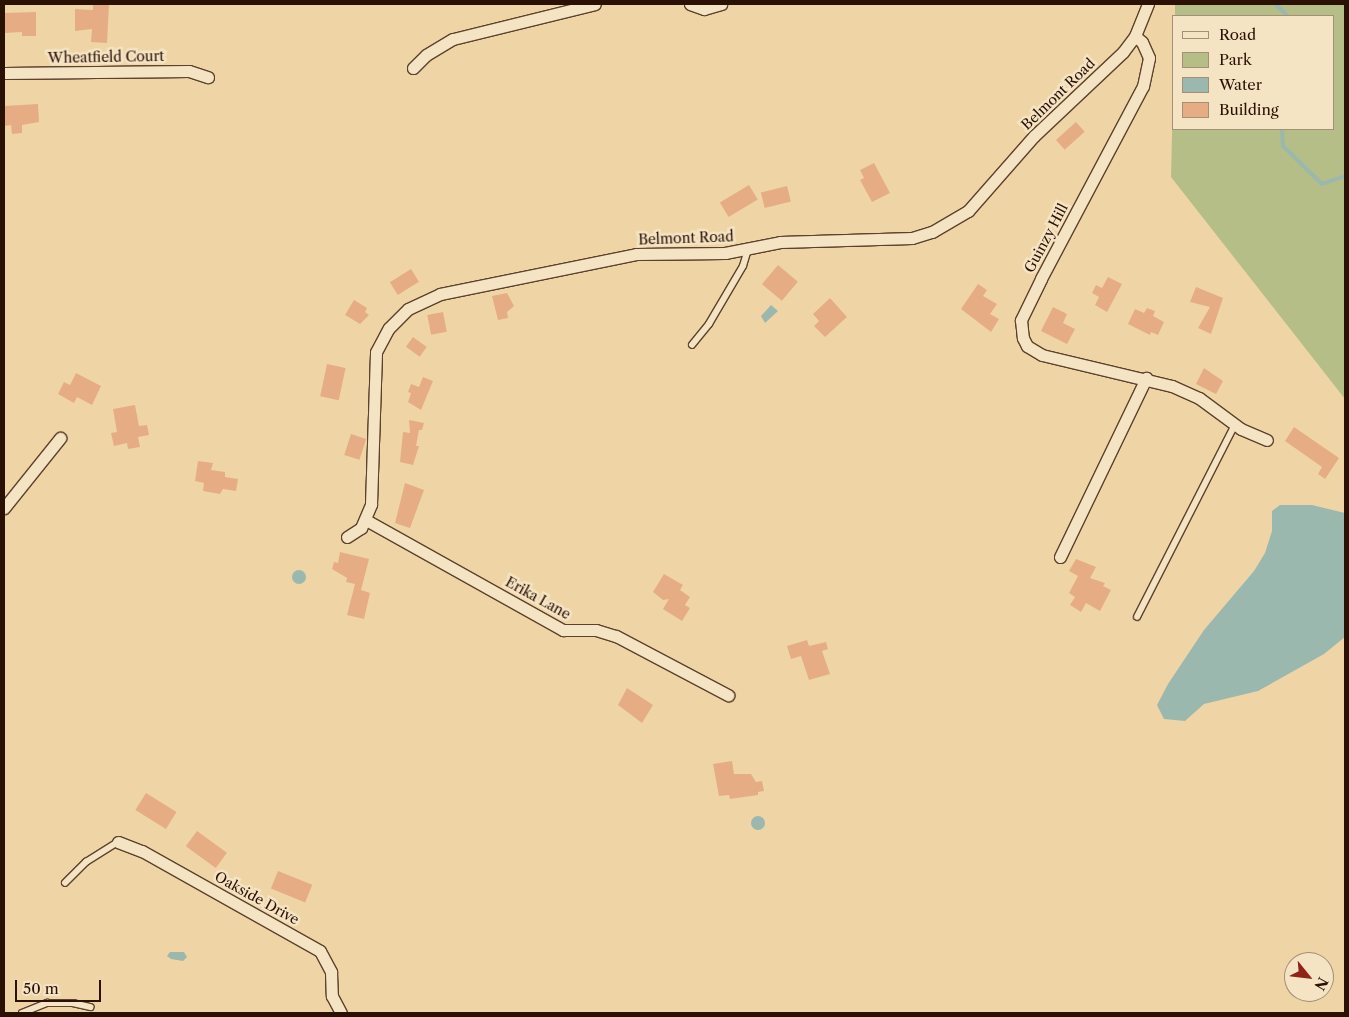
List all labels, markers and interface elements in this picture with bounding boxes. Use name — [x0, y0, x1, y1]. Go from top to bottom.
legend — [1172, 15, 1334, 130]
text: Road — [1219, 25, 1256, 44]
street label: Wheatfield Court — [48, 48, 164, 66]
text: Park — [1219, 50, 1252, 69]
street label: Belmont Road — [1018, 55, 1098, 133]
text: Water — [1219, 75, 1262, 94]
text: Building — [1219, 100, 1279, 119]
street label: Guinzy Hill — [1021, 200, 1071, 276]
street label: Belmont Road — [638, 228, 734, 248]
street label: Erika Lane — [502, 573, 574, 623]
street label: Oakside Drive — [212, 868, 302, 928]
north arrow — [1284, 952, 1334, 1002]
scale bar — [18, 970, 104, 1002]
text: N — [1310, 974, 1332, 993]
text: 50 m — [23, 979, 59, 998]

